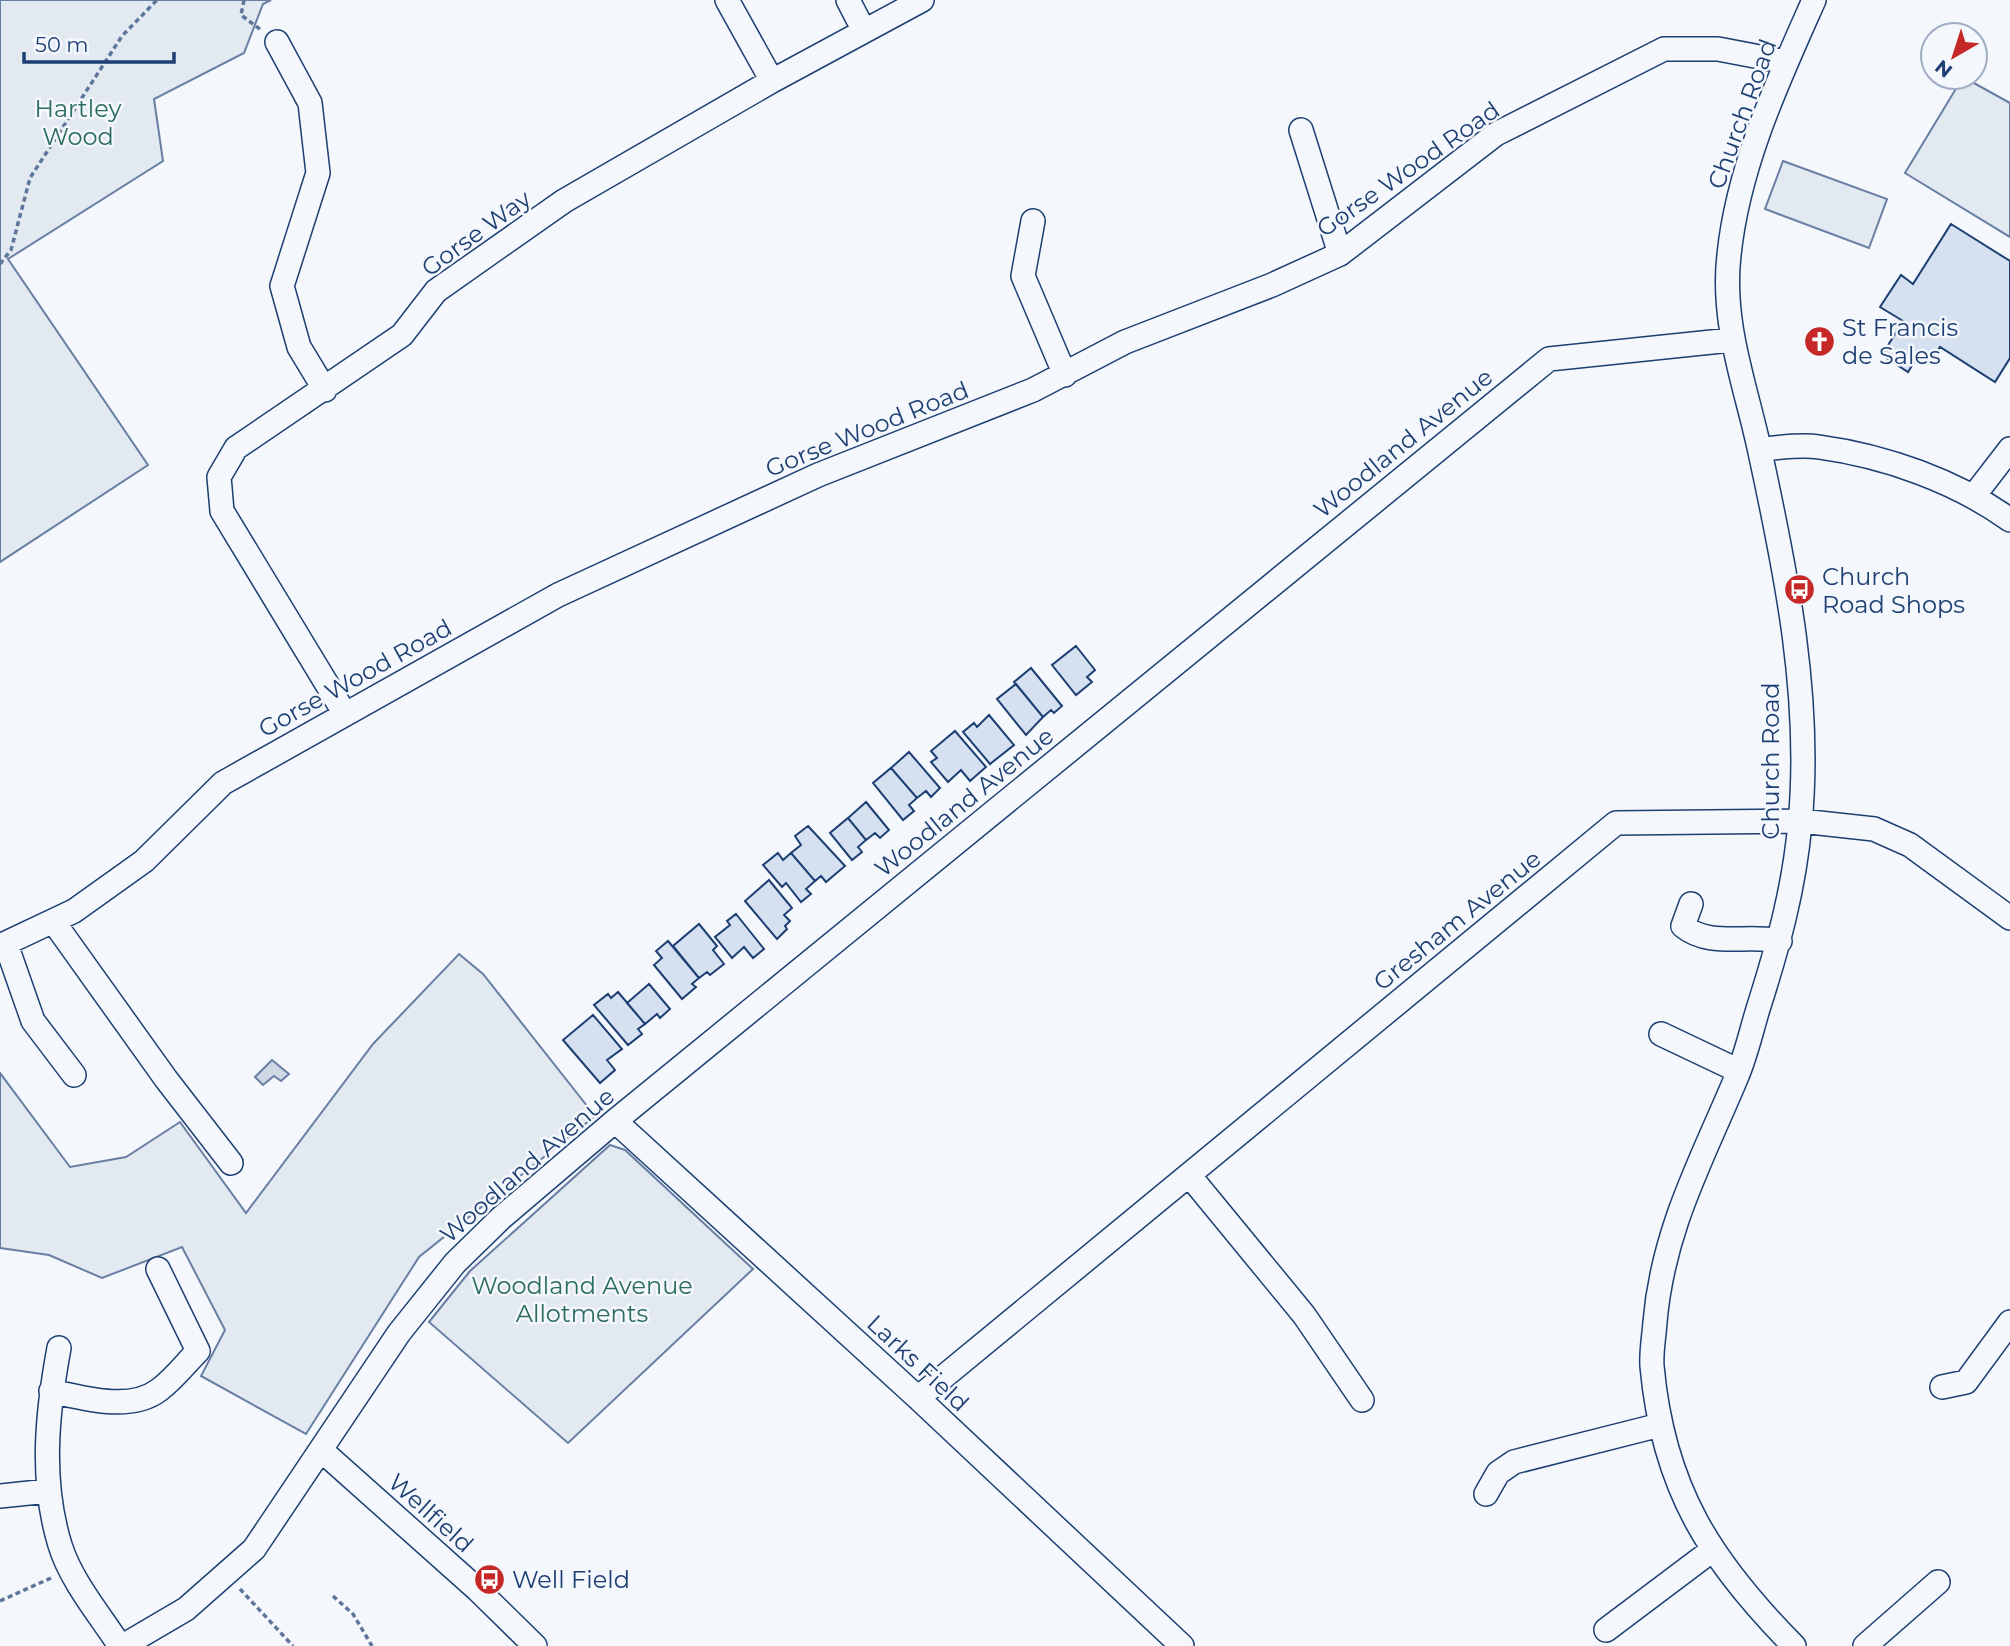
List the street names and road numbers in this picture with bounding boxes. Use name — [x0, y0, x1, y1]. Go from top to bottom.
street label: Church Road — [1701, 35, 1783, 193]
street label: Gorse Wood Road — [1311, 95, 1505, 243]
street label: Gorse Way — [416, 184, 536, 282]
street label: Woodland Avenue — [1308, 362, 1498, 524]
street label: Gorse Wood Road — [761, 375, 973, 483]
street label: Gorse Wood Road — [253, 613, 457, 743]
street label: Church Road — [1756, 682, 1785, 840]
street label: Woodland Avenue — [869, 721, 1059, 883]
street label: Gresham Avenue — [1368, 844, 1546, 996]
street label: Woodland Avenue — [434, 1081, 620, 1249]
street label: Larks Field — [861, 1309, 975, 1417]
street label: Wellfield — [383, 1467, 479, 1559]

